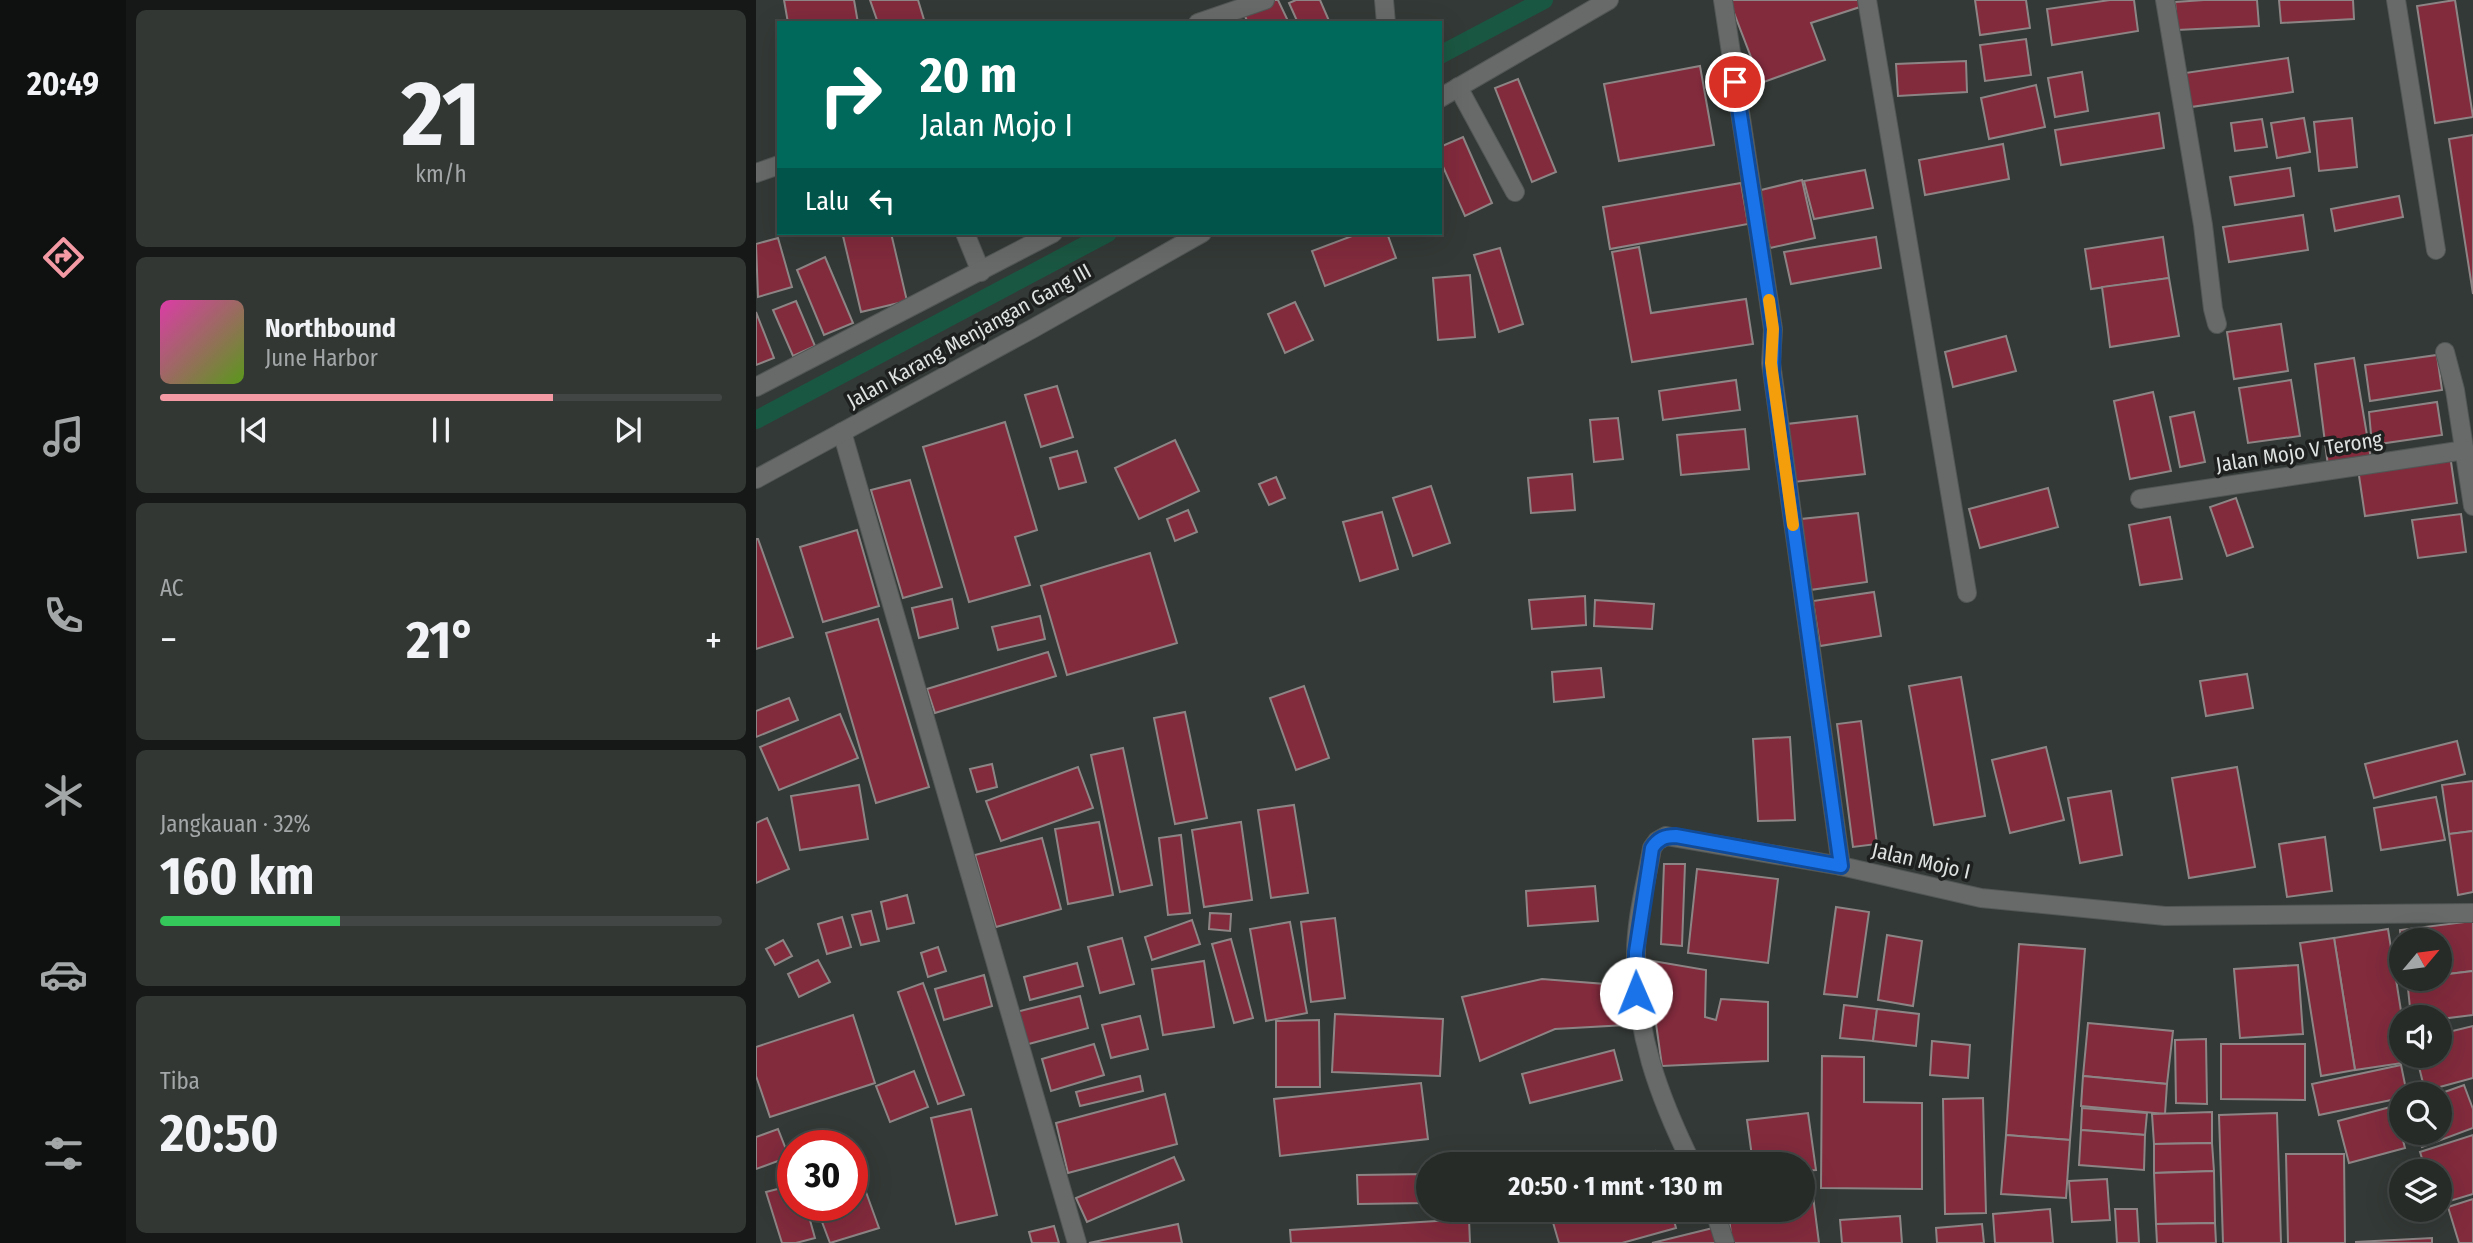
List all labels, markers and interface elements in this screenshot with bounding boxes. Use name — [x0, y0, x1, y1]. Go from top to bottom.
text: 20 m — [920, 46, 1017, 105]
icon: right — [805, 49, 896, 140]
pin — [1705, 52, 1765, 112]
text: 21 — [401, 60, 481, 169]
icon: arrive — [1716, 63, 1754, 101]
text: 20:49 — [27, 65, 99, 103]
text: Jalan Mojo I — [920, 106, 1073, 144]
text: km/h — [415, 160, 467, 188]
icon: left — [863, 182, 901, 220]
text: Lalu — [805, 186, 849, 217]
icon: directions — [39, 233, 88, 282]
street label: Jalan Karang Menjangan Gang III — [842, 258, 1096, 414]
text: Northbound — [265, 313, 396, 344]
text: June Harbor — [265, 344, 378, 372]
icon: previous — [235, 411, 273, 449]
icon: pause — [422, 411, 460, 449]
icon: next — [609, 411, 647, 449]
icon: music — [39, 412, 88, 461]
street label: Jalan Mojo V Terong — [2214, 426, 2384, 478]
text: AC — [160, 574, 184, 602]
icon: phone — [39, 591, 88, 640]
text: 21° — [406, 609, 476, 672]
text: − — [160, 617, 177, 663]
text: + — [705, 617, 722, 663]
icon: climate — [39, 771, 88, 820]
text: Jangkauan · 32% — [160, 810, 311, 838]
street label: Jalan Mojo I — [1869, 837, 1973, 885]
text: 160 km — [160, 845, 315, 908]
north arrow — [2389, 928, 2452, 990]
map controls — [2389, 928, 2452, 1222]
icon: car — [39, 950, 88, 999]
position arrow — [1599, 956, 1673, 1030]
button: sound — [2389, 1005, 2452, 1068]
text: Tiba — [160, 1067, 200, 1095]
button: search — [2389, 1082, 2452, 1145]
text: 20:50 — [160, 1102, 279, 1165]
icon: filters — [39, 1129, 88, 1178]
speed limit sign: 30 — [777, 1130, 868, 1221]
button: layers — [2389, 1159, 2452, 1222]
text: 20:50 · 1 mnt · 130 m — [1508, 1171, 1723, 1202]

